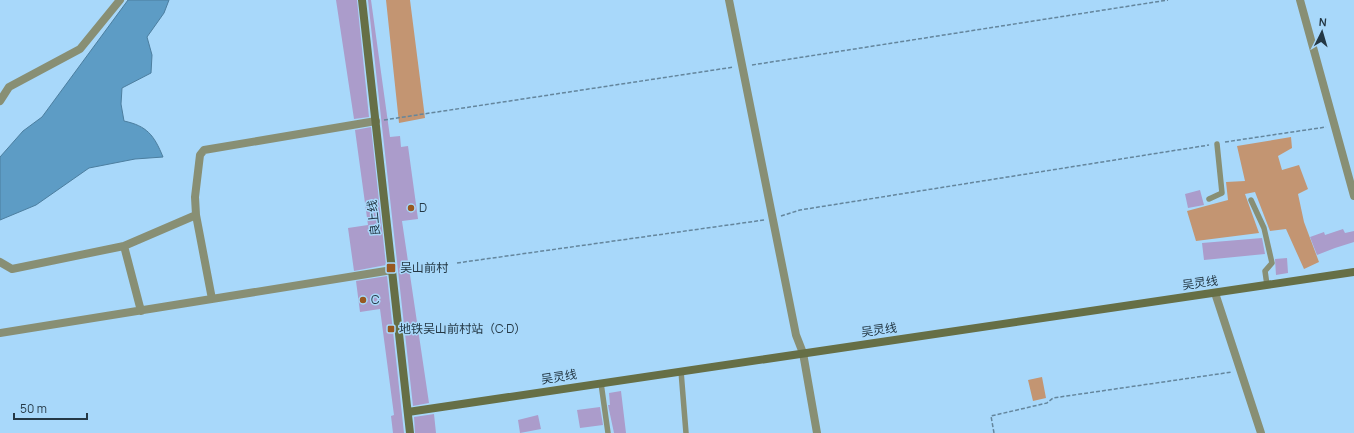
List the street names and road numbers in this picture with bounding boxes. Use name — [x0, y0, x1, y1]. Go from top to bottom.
street label: 良上线 — [363, 199, 384, 237]
street label: 吴灵线 — [1181, 272, 1219, 293]
street label: 吴灵线 — [860, 319, 898, 340]
street label: 吴灵线 — [540, 365, 578, 388]

